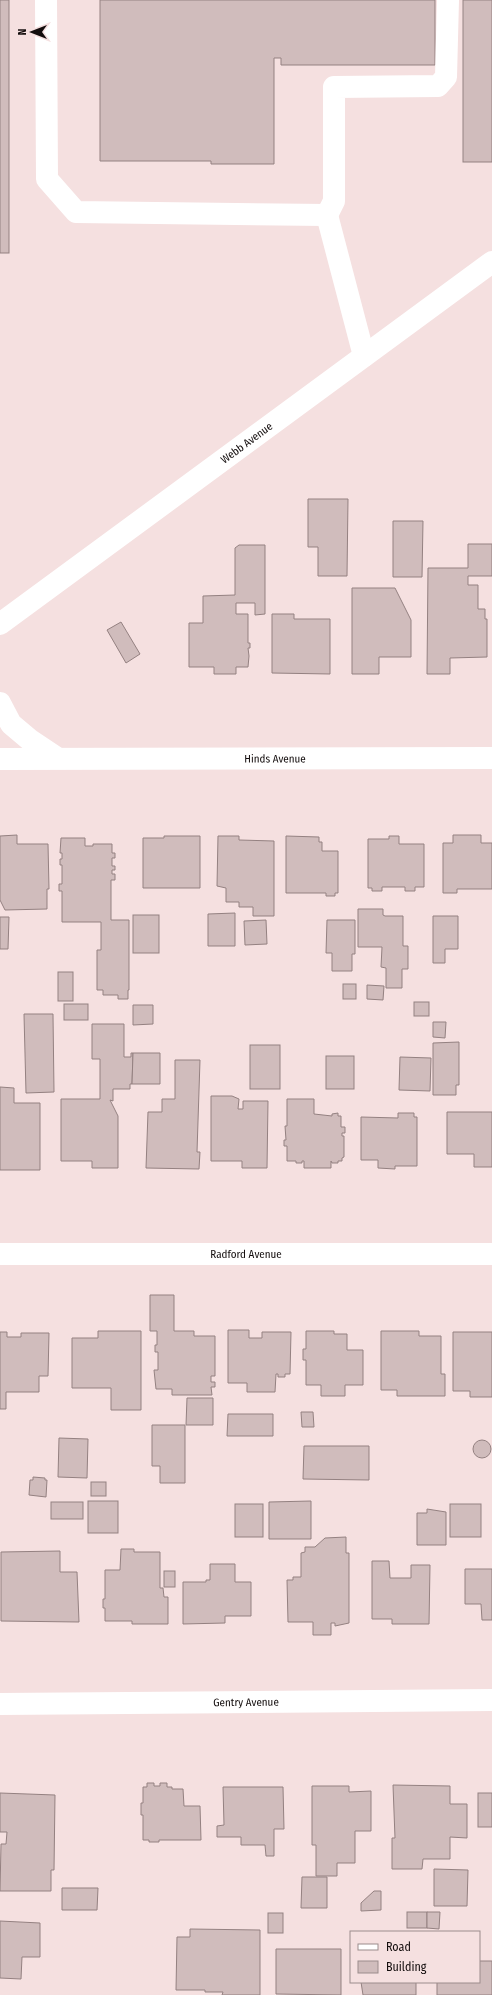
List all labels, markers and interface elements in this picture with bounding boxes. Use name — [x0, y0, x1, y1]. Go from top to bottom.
north arrow — [12, 12, 52, 52]
text: N — [16, 29, 29, 35]
street label: Webb Avenue — [218, 420, 275, 466]
street label: Hinds Avenue — [244, 752, 306, 766]
street label: Radford Avenue — [210, 1248, 282, 1261]
street label: Gentry Avenue — [213, 1696, 279, 1709]
legend — [350, 1931, 480, 1983]
text: Road — [386, 1940, 411, 1954]
text: Building — [386, 1960, 427, 1974]

